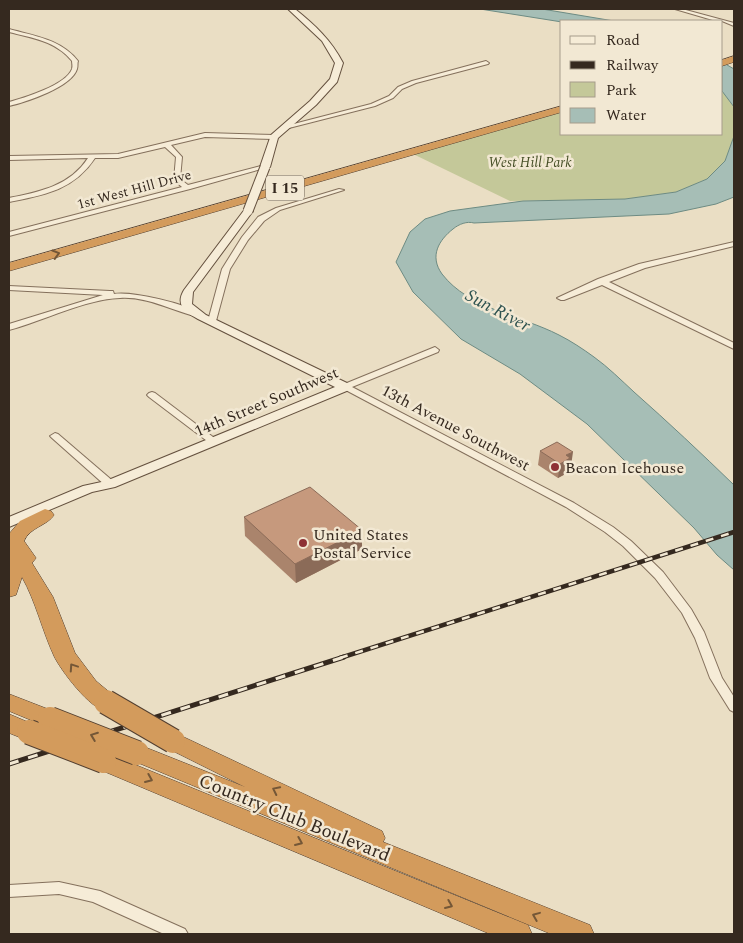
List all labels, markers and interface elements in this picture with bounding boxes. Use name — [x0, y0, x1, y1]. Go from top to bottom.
legend — [560, 20, 723, 135]
text: Road — [606, 29, 640, 52]
text: Railway — [606, 54, 659, 77]
text: Park — [606, 79, 637, 102]
text: Water — [606, 104, 646, 127]
park label: West Hill Park — [488, 152, 572, 173]
street label: 1st West Hill Drive — [75, 164, 194, 215]
road number: I 15 — [266, 176, 304, 200]
one-way arrow — [51, 249, 60, 260]
water label: Sun River — [460, 282, 536, 339]
street label: 14th Street Southwest — [191, 361, 342, 443]
street label: 13th Avenue Southwest — [377, 378, 534, 477]
place label: Beacon Icehouse — [565, 456, 684, 480]
marker: Beacon Icehouse — [549, 461, 561, 473]
place label: United States Postal Service — [313, 523, 411, 565]
marker: United States Postal Service — [297, 537, 309, 549]
one-way arrow — [70, 664, 79, 673]
one-way arrow — [90, 732, 98, 742]
street label: Country Club Boulevard — [194, 767, 395, 870]
one-way arrow — [144, 773, 153, 784]
one-way arrow — [272, 786, 281, 797]
one-way arrow — [294, 836, 303, 846]
one-way arrow — [444, 899, 452, 909]
one-way arrow — [532, 911, 541, 922]

